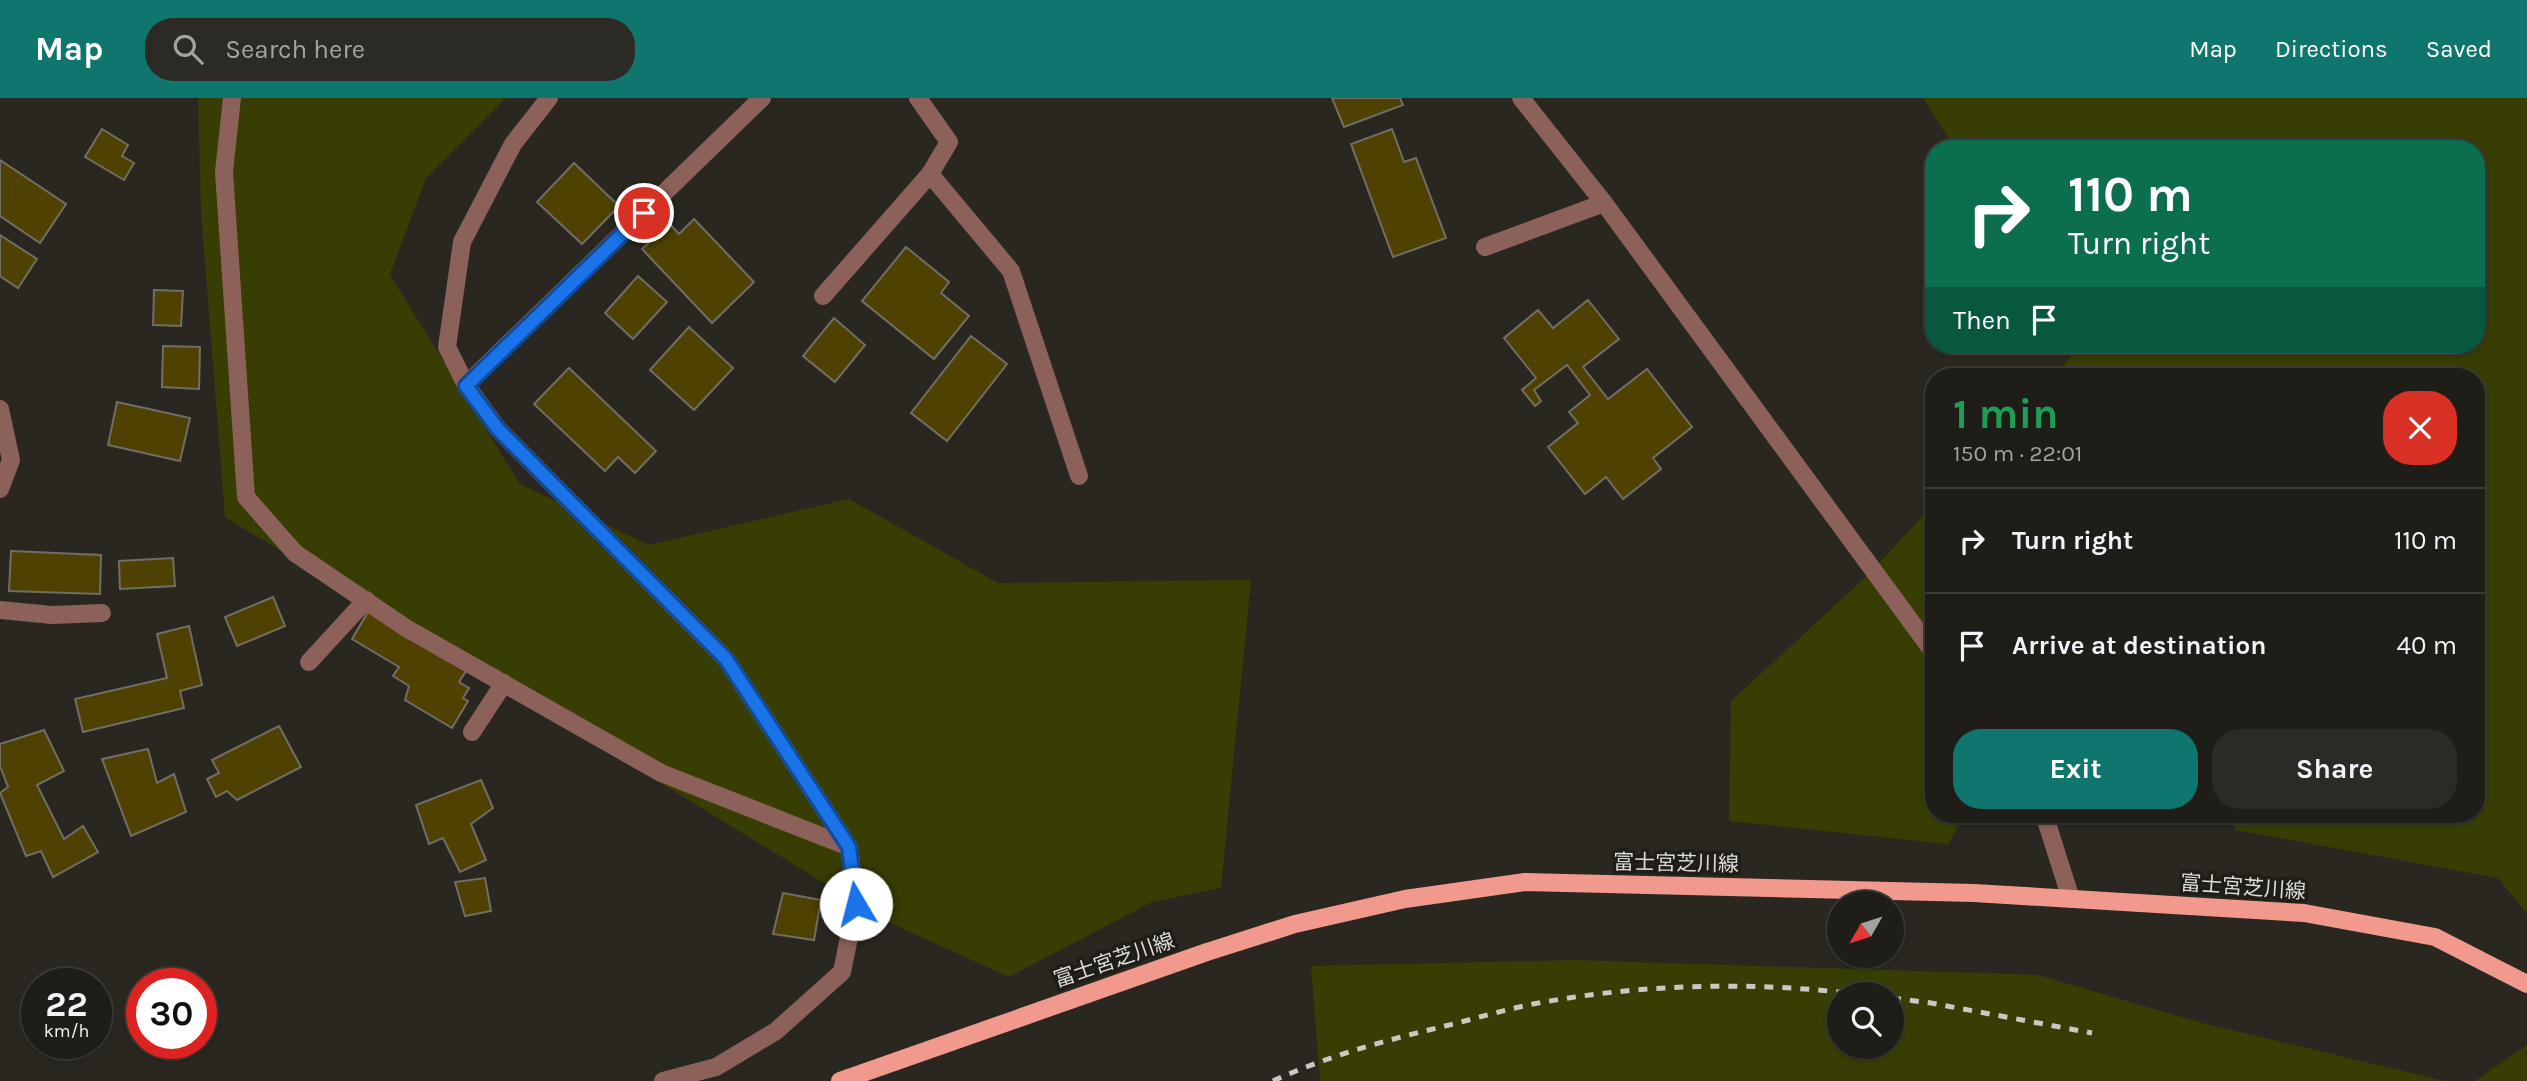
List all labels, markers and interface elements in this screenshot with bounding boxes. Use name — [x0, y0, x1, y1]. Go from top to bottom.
search box — [145, 18, 635, 81]
text: Map — [35, 30, 103, 68]
icon: search — [169, 30, 207, 68]
text: Search here — [225, 34, 365, 65]
text: Map — [2189, 35, 2237, 63]
text: Directions — [2275, 35, 2388, 63]
text: Saved — [2426, 35, 2492, 63]
text: 110 m — [2068, 166, 2193, 223]
icon: right — [1953, 168, 2044, 259]
pin — [614, 183, 674, 243]
icon: arrive — [625, 194, 663, 232]
text: Turn right — [2068, 225, 2210, 262]
icon: arrive — [2025, 301, 2063, 339]
text: Then — [1953, 305, 2011, 336]
text: 1 min — [1953, 389, 2058, 439]
button: close — [2383, 391, 2457, 465]
text: 150 m · 22:01 — [1953, 440, 2082, 467]
icon: right — [1953, 522, 1991, 560]
text: Turn right — [2012, 525, 2133, 556]
text: 110 m — [2394, 525, 2457, 556]
icon: arrive — [1953, 627, 1991, 665]
text: Arrive at destination — [2012, 630, 2266, 661]
text: 40 m — [2397, 630, 2457, 661]
button: Exit — [1953, 729, 2198, 809]
button: Share — [2212, 729, 2457, 809]
street label: 富士宮芝川線 — [1613, 850, 1739, 876]
position arrow — [819, 867, 893, 941]
street label: 富士宮芝川線 — [2179, 871, 2307, 903]
north arrow — [1827, 891, 1904, 968]
map controls — [1827, 891, 1904, 1059]
street label: 富士宮芝川線 — [1051, 928, 1177, 992]
speed limit sign: 30 — [126, 968, 217, 1059]
button: search — [1827, 982, 1904, 1059]
text: 22 — [45, 984, 88, 1025]
text: km/h — [44, 1020, 89, 1042]

